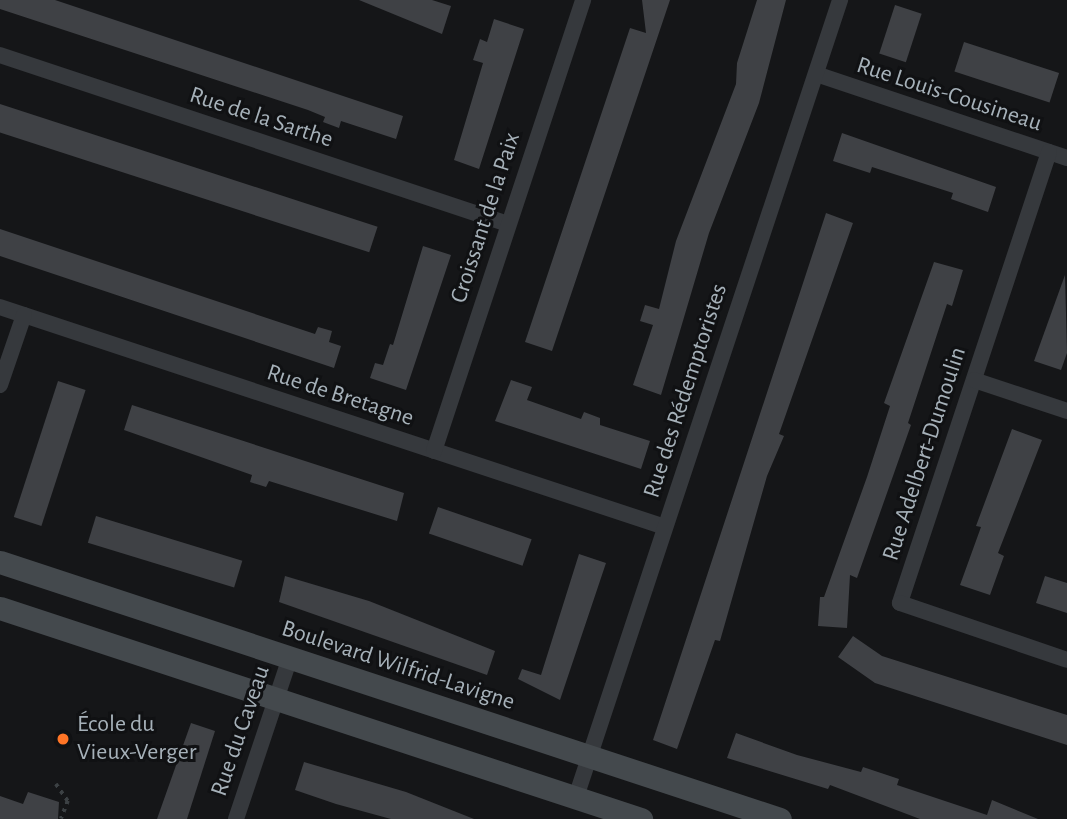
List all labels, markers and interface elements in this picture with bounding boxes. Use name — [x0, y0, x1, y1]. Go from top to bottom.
street label: Rue Louis-Cousineau — [853, 51, 1045, 139]
street label: Rue de la Sarthe — [186, 81, 336, 155]
street label: Croissant de la Paix — [445, 129, 527, 307]
street label: Rue des Rédemptoristes — [638, 280, 734, 502]
street label: Rue Adelbert-Dumoulin — [877, 344, 973, 564]
street label: Rue de Bretagne — [263, 359, 417, 433]
street label: Boulevard Wilfrid-Lavigne — [278, 615, 518, 717]
street label: Rue du Caveau — [205, 662, 277, 800]
place label: École du Vieux-Verger — [77, 711, 197, 767]
marker: École du Vieux-Verger — [55, 731, 71, 747]

